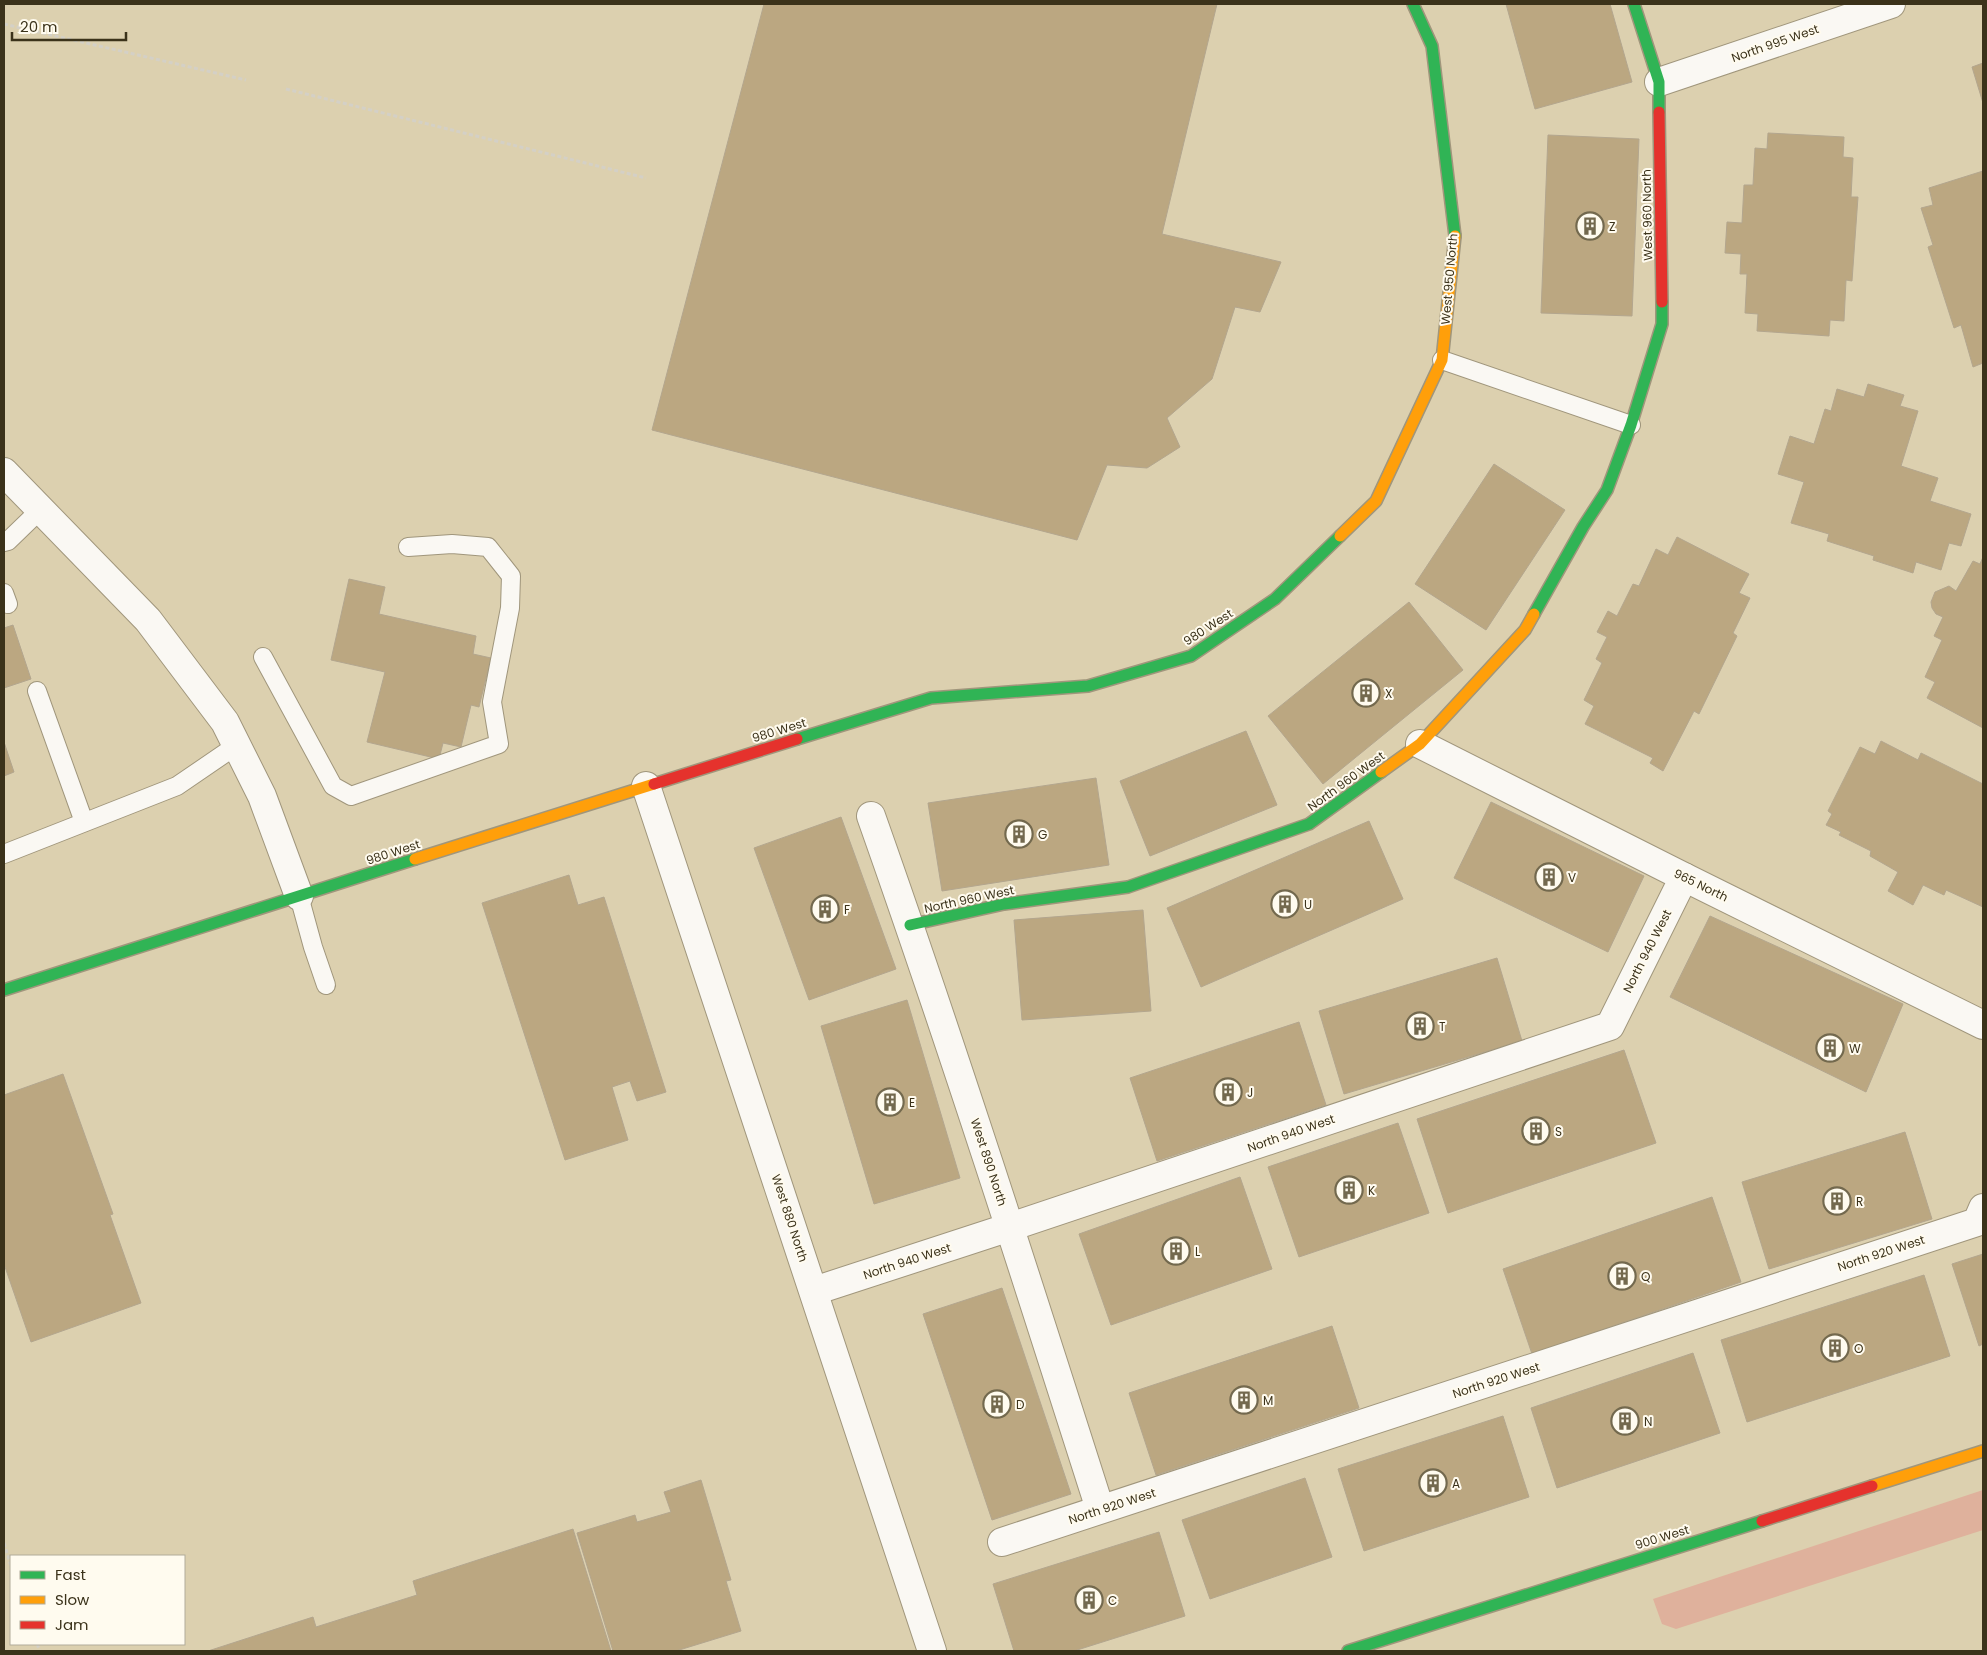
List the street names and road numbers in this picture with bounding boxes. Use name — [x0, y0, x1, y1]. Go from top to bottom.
street label: North 995 West — [1729, 20, 1821, 66]
street label: West 960 North — [1638, 169, 1656, 261]
street label: West 950 North — [1437, 233, 1461, 325]
street label: 980 West — [1180, 605, 1236, 649]
street label: 980 West — [750, 714, 808, 746]
street label: North 960 West — [1304, 747, 1388, 815]
street label: 980 West — [364, 835, 422, 869]
street label: 965 North — [1671, 865, 1731, 905]
street label: North 960 West — [922, 881, 1016, 917]
street label: North 940 West — [1619, 906, 1675, 996]
street label: North 940 West — [1245, 1110, 1337, 1156]
street label: West 890 North — [967, 1116, 1011, 1208]
street label: West 880 North — [768, 1172, 812, 1264]
street label: North 920 West — [1835, 1231, 1927, 1275]
street label: North 940 West — [861, 1239, 953, 1283]
street label: North 920 West — [1450, 1358, 1542, 1402]
street label: North 920 West — [1066, 1484, 1158, 1528]
street label: 900 West — [1633, 1521, 1691, 1553]

